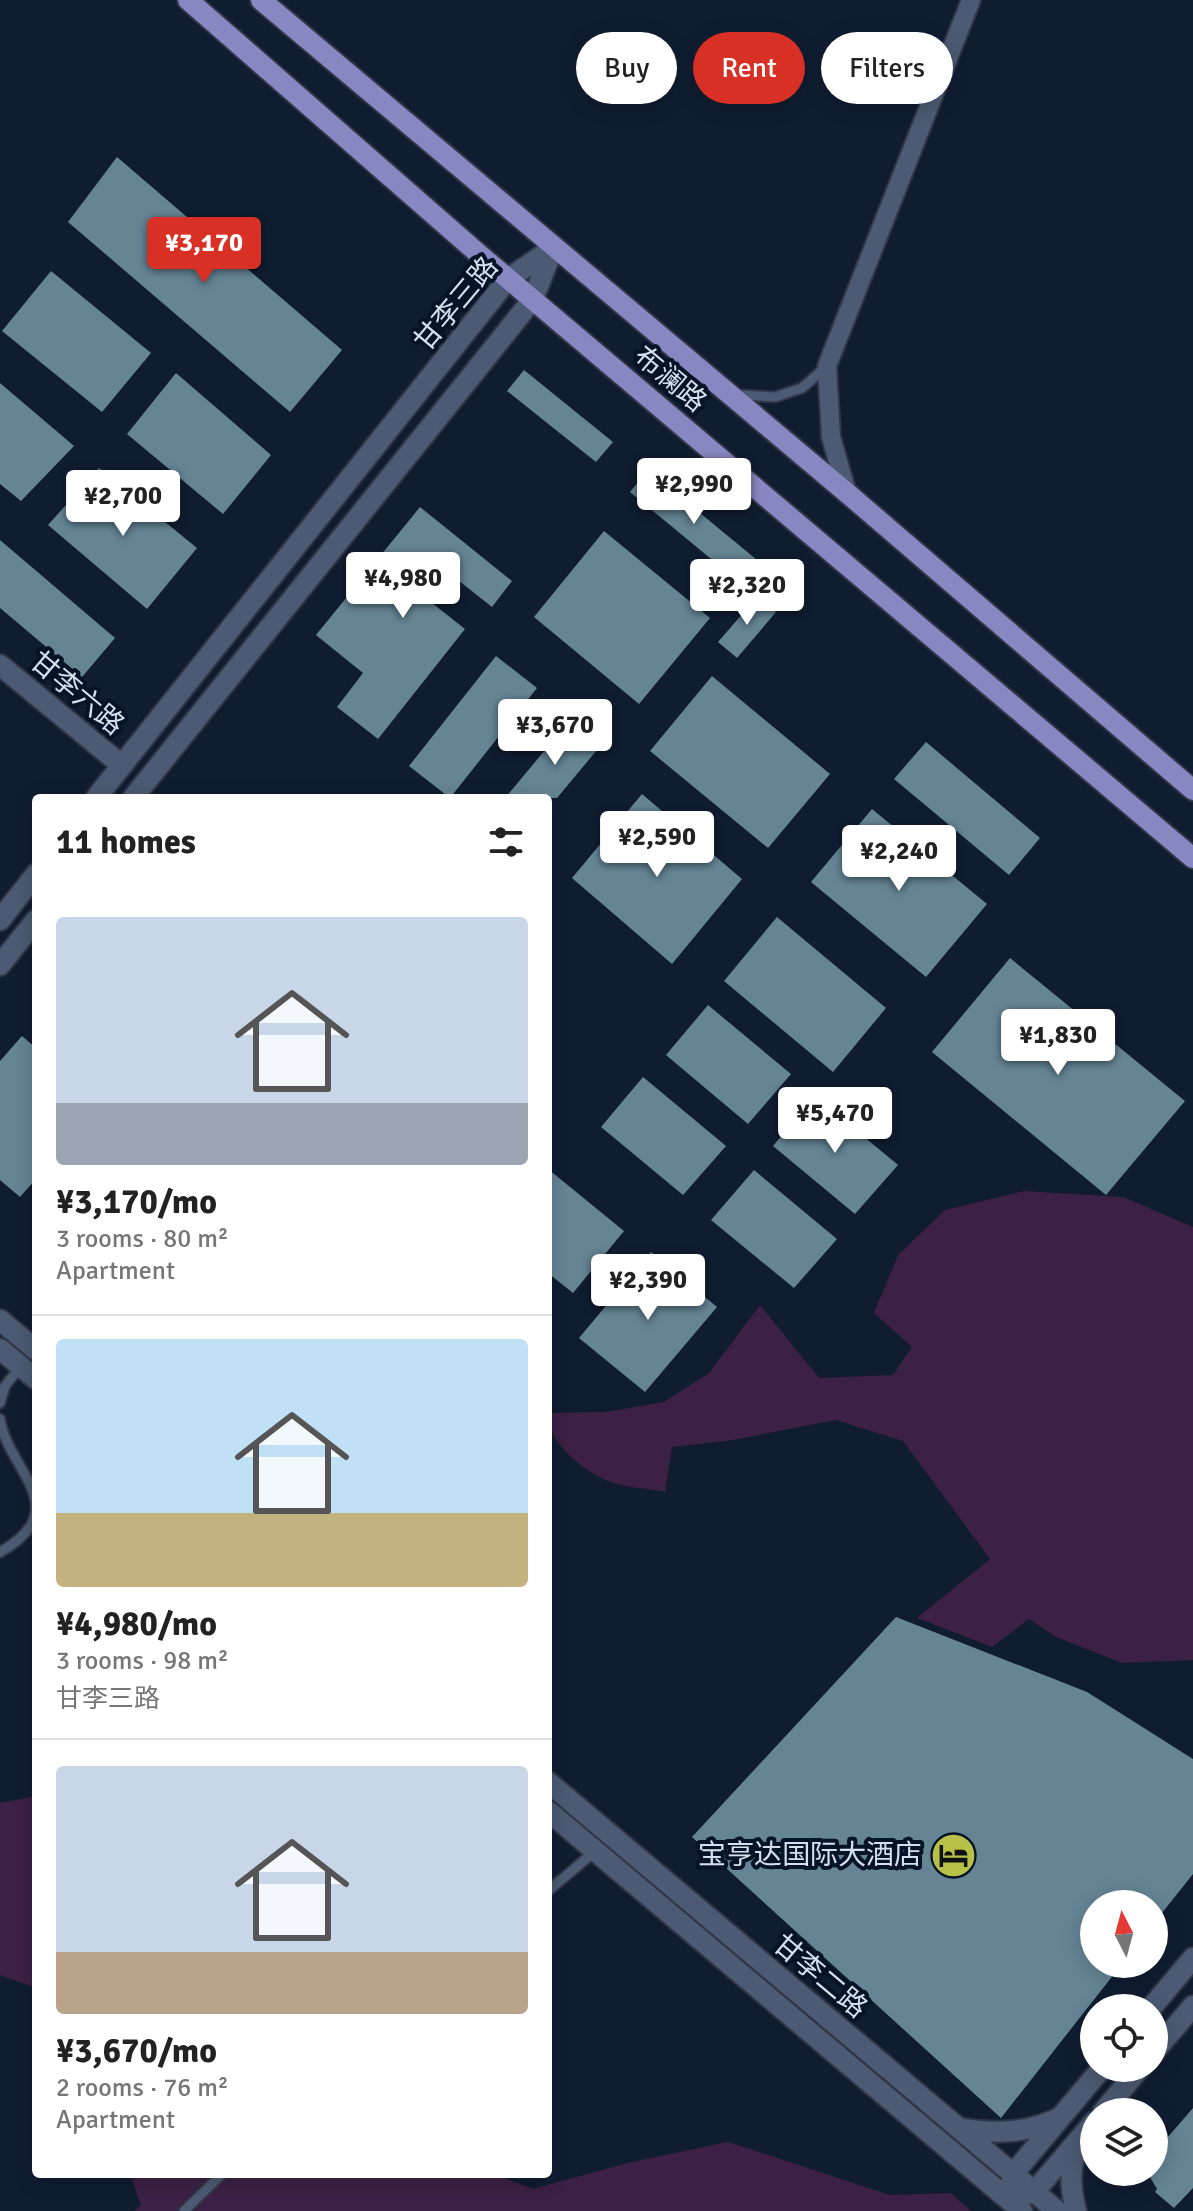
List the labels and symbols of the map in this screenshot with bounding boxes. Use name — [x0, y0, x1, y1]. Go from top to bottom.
pin: ¥3,170 — [139, 217, 269, 285]
street label: 甘李三路 — [407, 250, 505, 358]
street label: 布澜路 — [627, 339, 713, 419]
pin: ¥2,990 — [629, 458, 759, 526]
pin: ¥2,700 — [58, 470, 188, 538]
pin: ¥4,980 — [338, 552, 468, 620]
pin: ¥2,320 — [682, 559, 812, 627]
street label: 甘李六路 — [23, 644, 131, 742]
pin: ¥3,670 — [490, 699, 620, 767]
pin: ¥2,590 — [592, 811, 722, 879]
pin: ¥2,240 — [834, 825, 964, 893]
pin: ¥1,830 — [993, 1009, 1123, 1077]
pin: ¥5,470 — [770, 1087, 900, 1155]
pin: ¥2,390 — [583, 1254, 713, 1322]
hotel icon: 宝亨达国际大酒店 — [929, 1831, 977, 1879]
place label: 宝亨达国际大酒店 — [698, 1838, 922, 1872]
north arrow — [1080, 1890, 1168, 1978]
street label: 甘李二路 — [766, 1927, 874, 2025]

